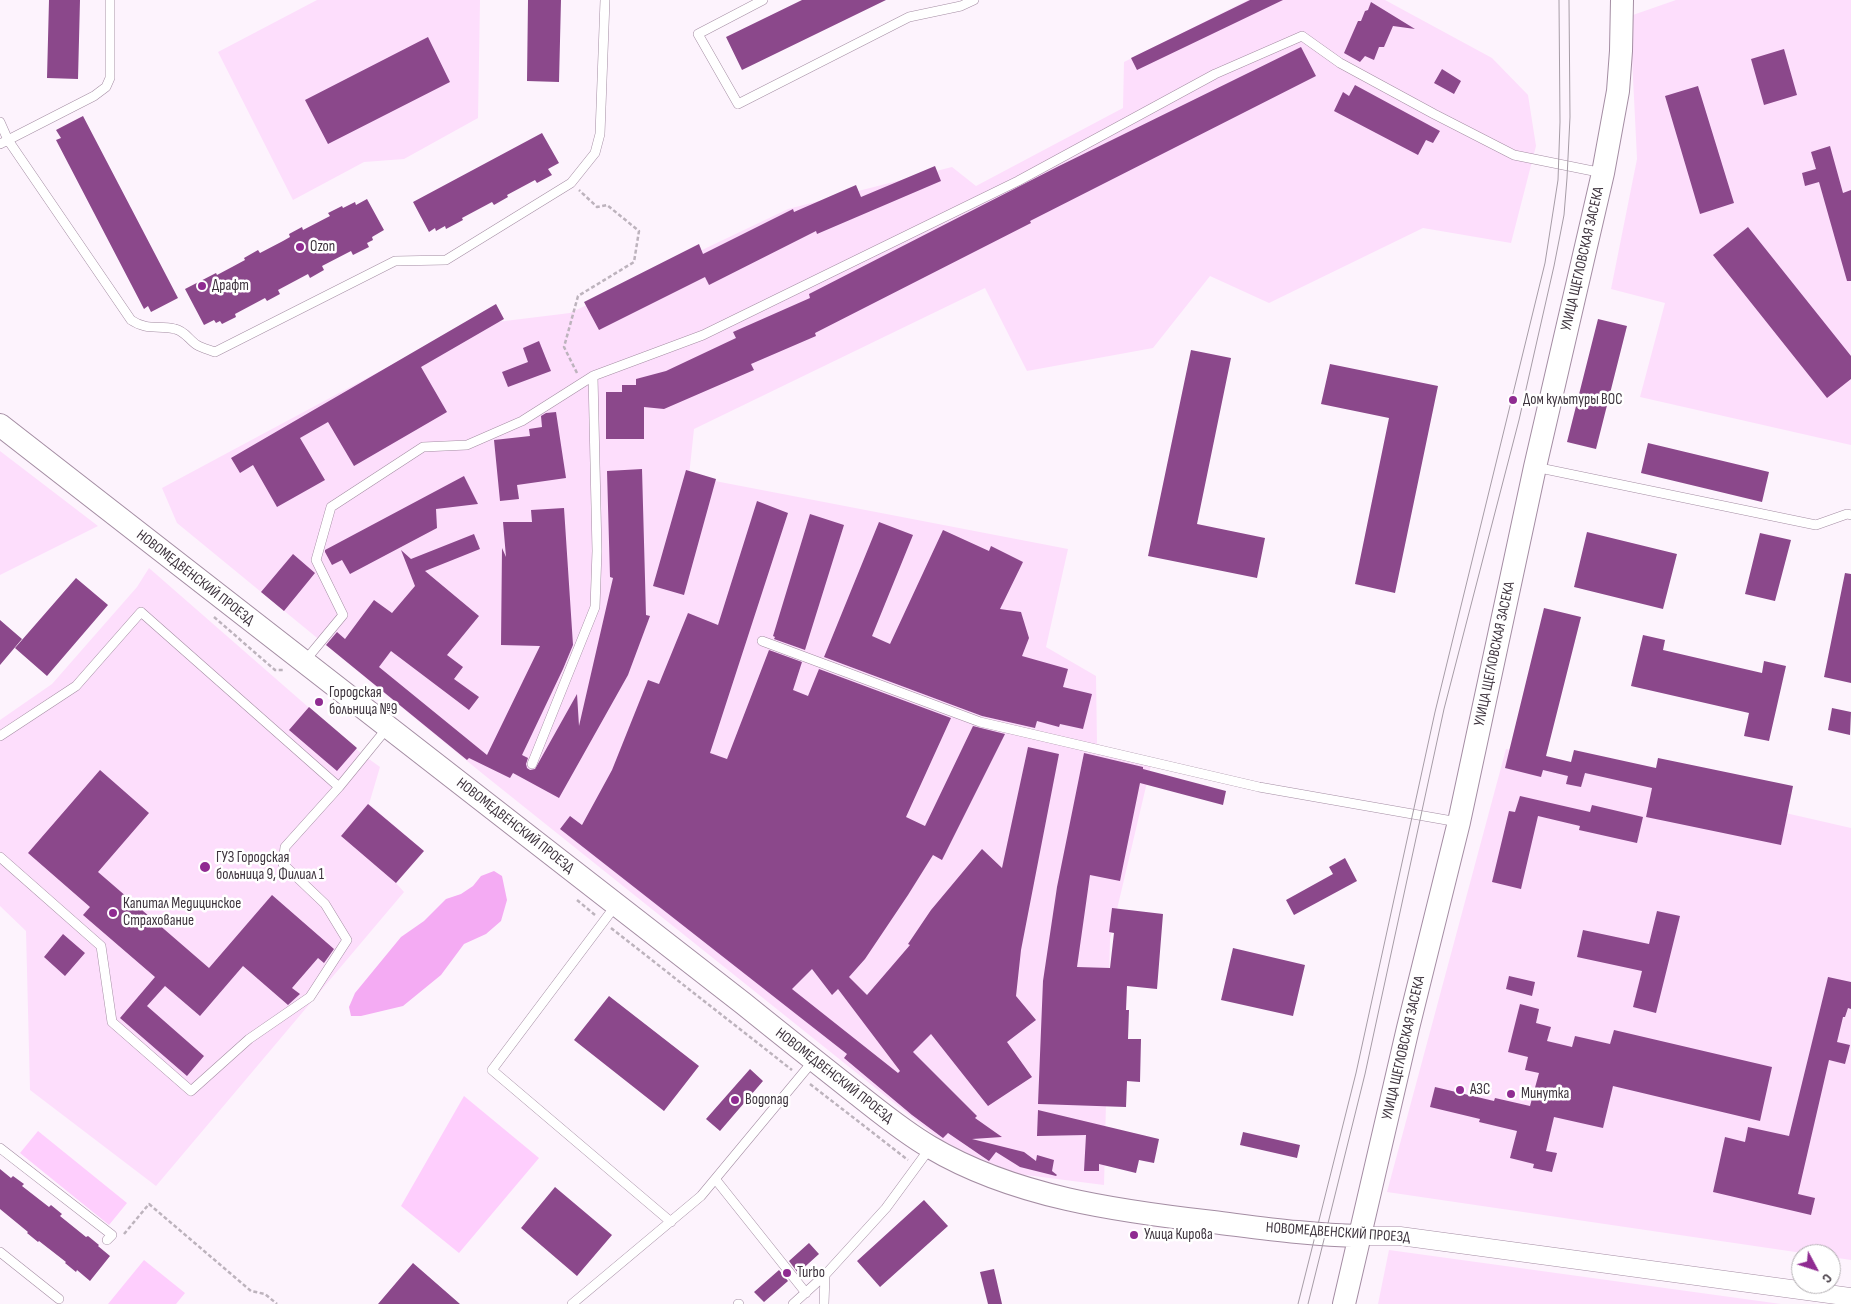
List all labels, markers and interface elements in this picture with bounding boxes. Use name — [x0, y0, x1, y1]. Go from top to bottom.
street label: УЛИЦА ЩЕГЛОВСКАЯ ЗАСЕКА — [1558, 185, 1608, 333]
place label: Ozon — [310, 238, 335, 256]
marker: Ozon — [294, 241, 306, 253]
place label: Драфт — [212, 277, 249, 295]
marker: Драфт — [196, 280, 208, 292]
place label: Дом культуры ВОС — [1523, 391, 1622, 409]
marker: Дом культуры ВОС — [1507, 394, 1519, 406]
street label: НОВОМЕДВЕНСКИЙ ПРОЕЗД — [132, 526, 258, 630]
street label: УЛИЦА ЩЕГЛОВСКАЯ ЗАСЕКА — [1471, 580, 1519, 728]
place label: Городская больница №9 — [329, 684, 397, 719]
marker: Городская больница №9 — [313, 696, 325, 708]
street label: НОВОМЕДВЕНСКИЙ ПРОЕЗД — [452, 774, 578, 878]
place label: ГУЗ Городская больница 9, Филиал 1 — [216, 849, 324, 884]
marker: ГУЗ Городская больница 9, Филиал 1 — [198, 860, 212, 874]
place label: Капитал Медицинское Страхование — [123, 895, 241, 930]
marker: Капитал Медицинское Страхование — [107, 907, 119, 919]
street label: УЛИЦА ЩЕГЛОВСКАЯ ЗАСЕКА — [1379, 974, 1429, 1122]
street label: НОВОМЕДВЕНСКИЙ ПРОЕЗД — [771, 1024, 897, 1128]
place label: АЗС — [1470, 1081, 1490, 1099]
marker: АЗС — [1454, 1084, 1466, 1096]
place label: Минутка — [1521, 1085, 1569, 1103]
marker: Минутка — [1505, 1088, 1517, 1100]
place label: Водопад — [745, 1091, 789, 1109]
marker: Водопад — [729, 1094, 741, 1106]
street label: НОВОМЕДВЕНСКИЙ ПРОЕЗД — [1265, 1219, 1411, 1247]
place label: Улица Кирова — [1144, 1226, 1213, 1244]
marker: Улица Кирова — [1128, 1229, 1140, 1241]
north arrow — [1791, 1244, 1841, 1294]
place label: Turbo — [797, 1264, 825, 1282]
marker: Turbo — [781, 1267, 793, 1279]
text: С — [1818, 1270, 1836, 1287]

